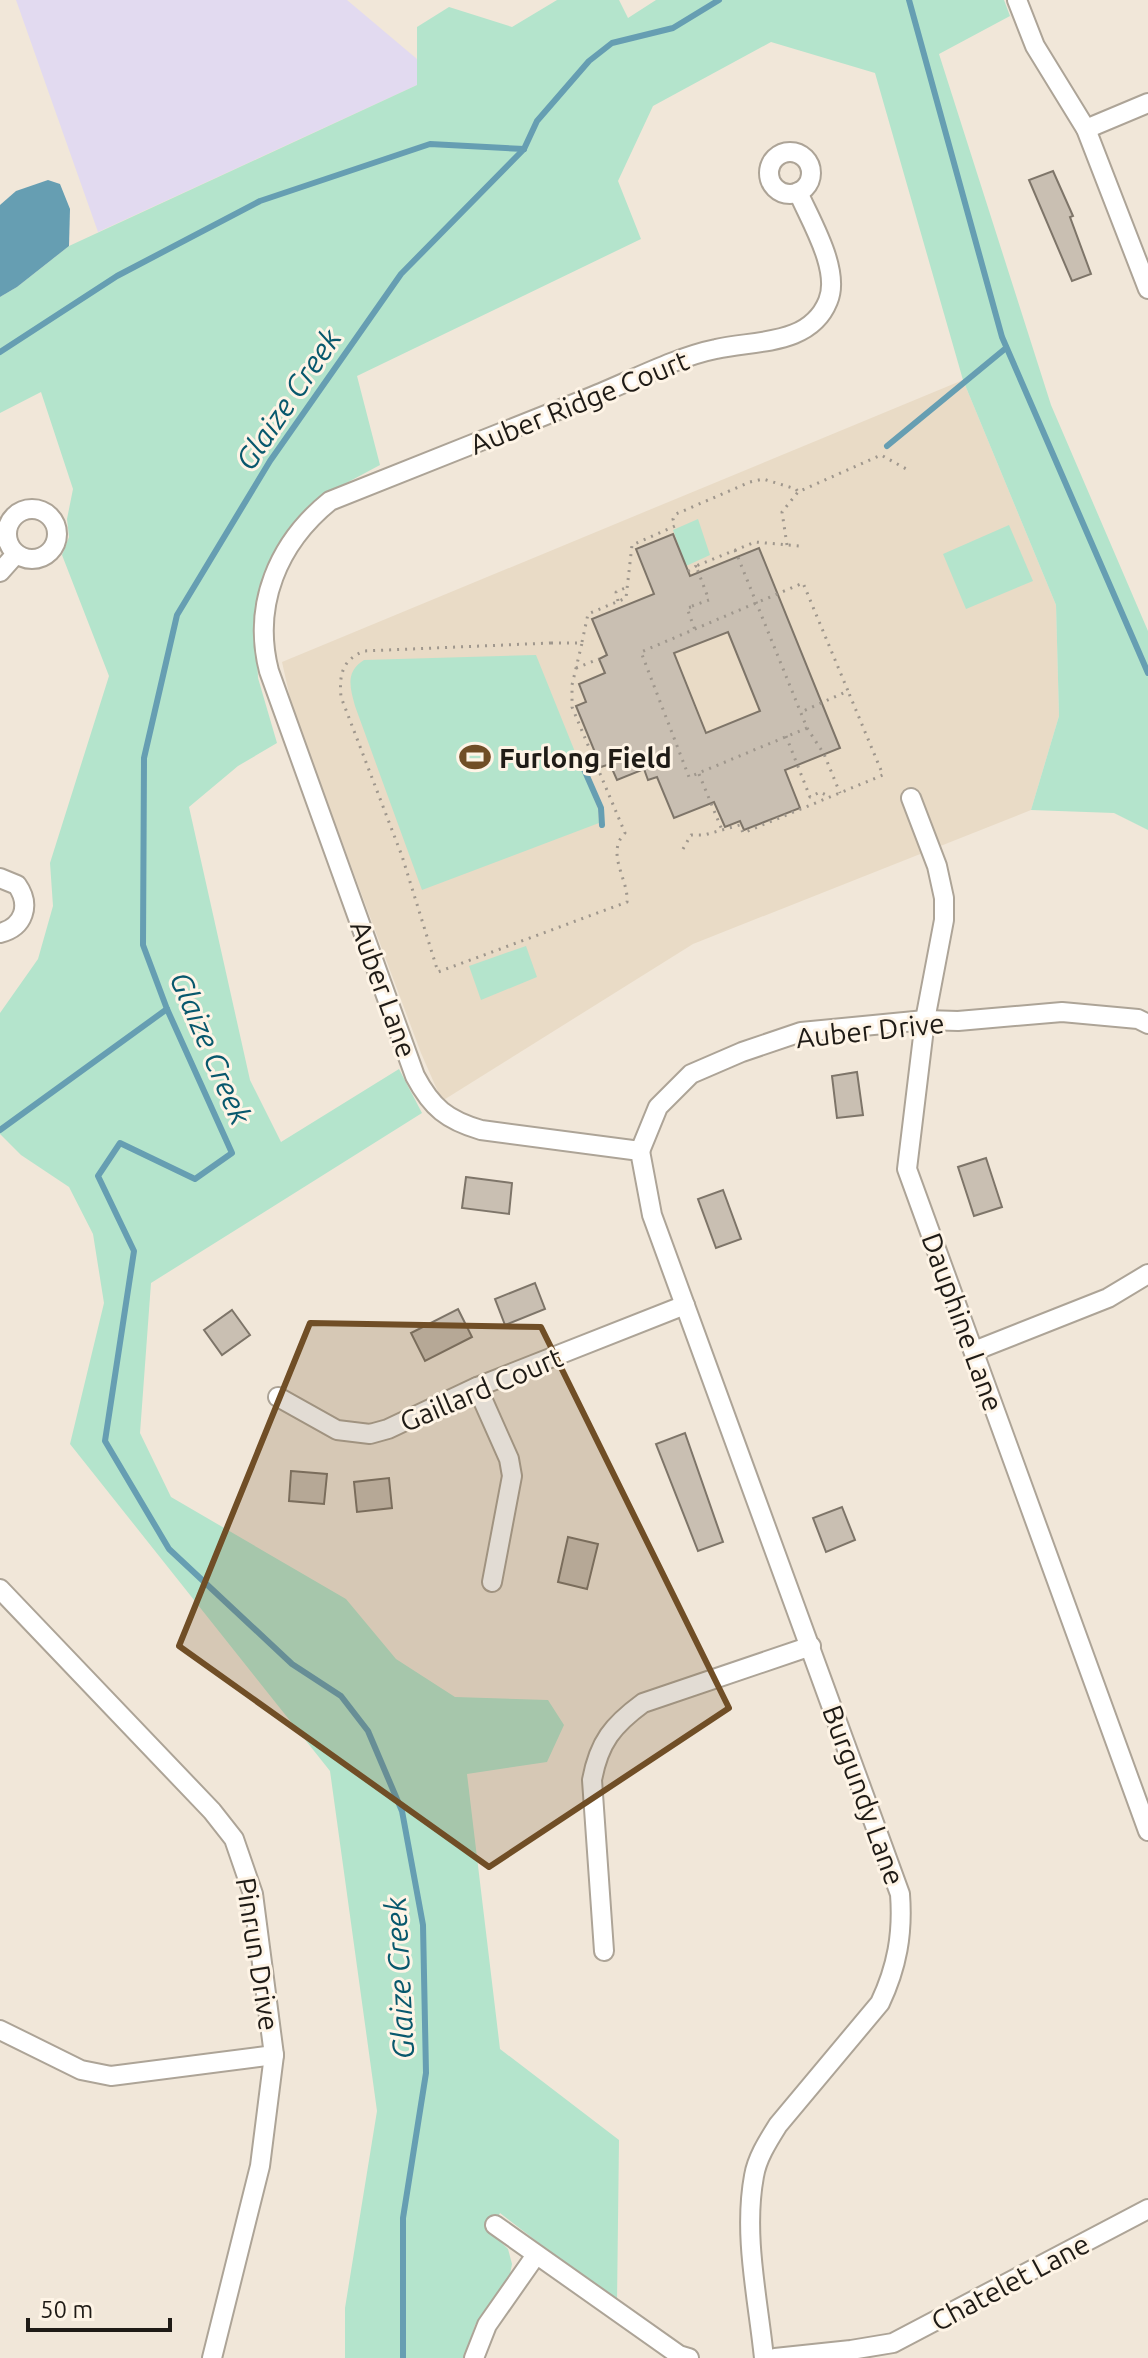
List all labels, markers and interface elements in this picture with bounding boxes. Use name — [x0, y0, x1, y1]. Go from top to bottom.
water label: Glaize Creek — [228, 322, 348, 476]
street label: Auber Ridge Court — [465, 344, 693, 460]
sports icon: Furlong Field — [458, 740, 492, 774]
place label: Furlong Field — [499, 742, 672, 773]
street label: Auber Lane — [345, 916, 423, 1062]
water label: Glaize Creek — [164, 966, 259, 1130]
street label: Auber Drive — [794, 1007, 946, 1053]
street label: Dauphine Lane — [916, 1229, 1010, 1415]
street label: Gaillard Court — [395, 1341, 567, 1437]
street label: Burgundy Lane — [817, 1701, 911, 1889]
street label: Pinrun Drive — [231, 1875, 285, 2033]
water label: Glaize Creek — [378, 1895, 420, 2060]
street label: Chatelet Lane — [926, 2227, 1094, 2337]
scale bar — [28, 2282, 170, 2332]
text: 50 m — [40, 2296, 93, 2323]

